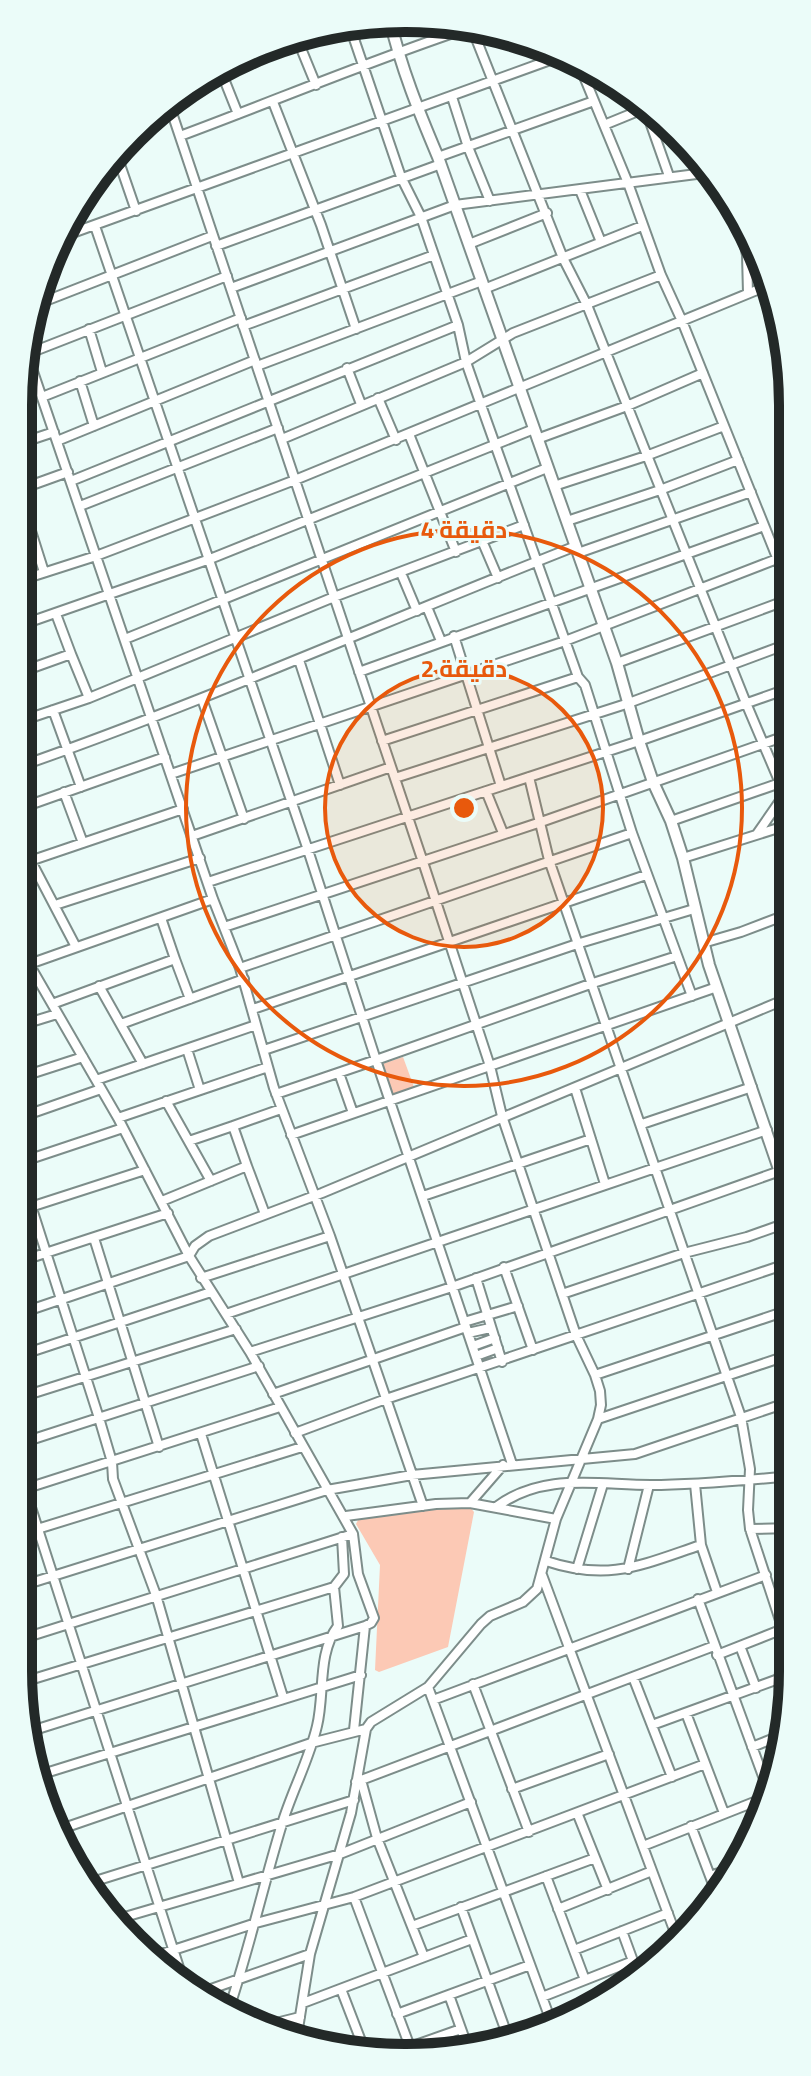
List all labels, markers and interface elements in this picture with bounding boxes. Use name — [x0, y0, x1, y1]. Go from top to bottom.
text: 4 دقيقة — [421, 507, 507, 552]
text: 2 دقيقة — [421, 646, 507, 691]
centre of rings — [450, 794, 478, 822]

